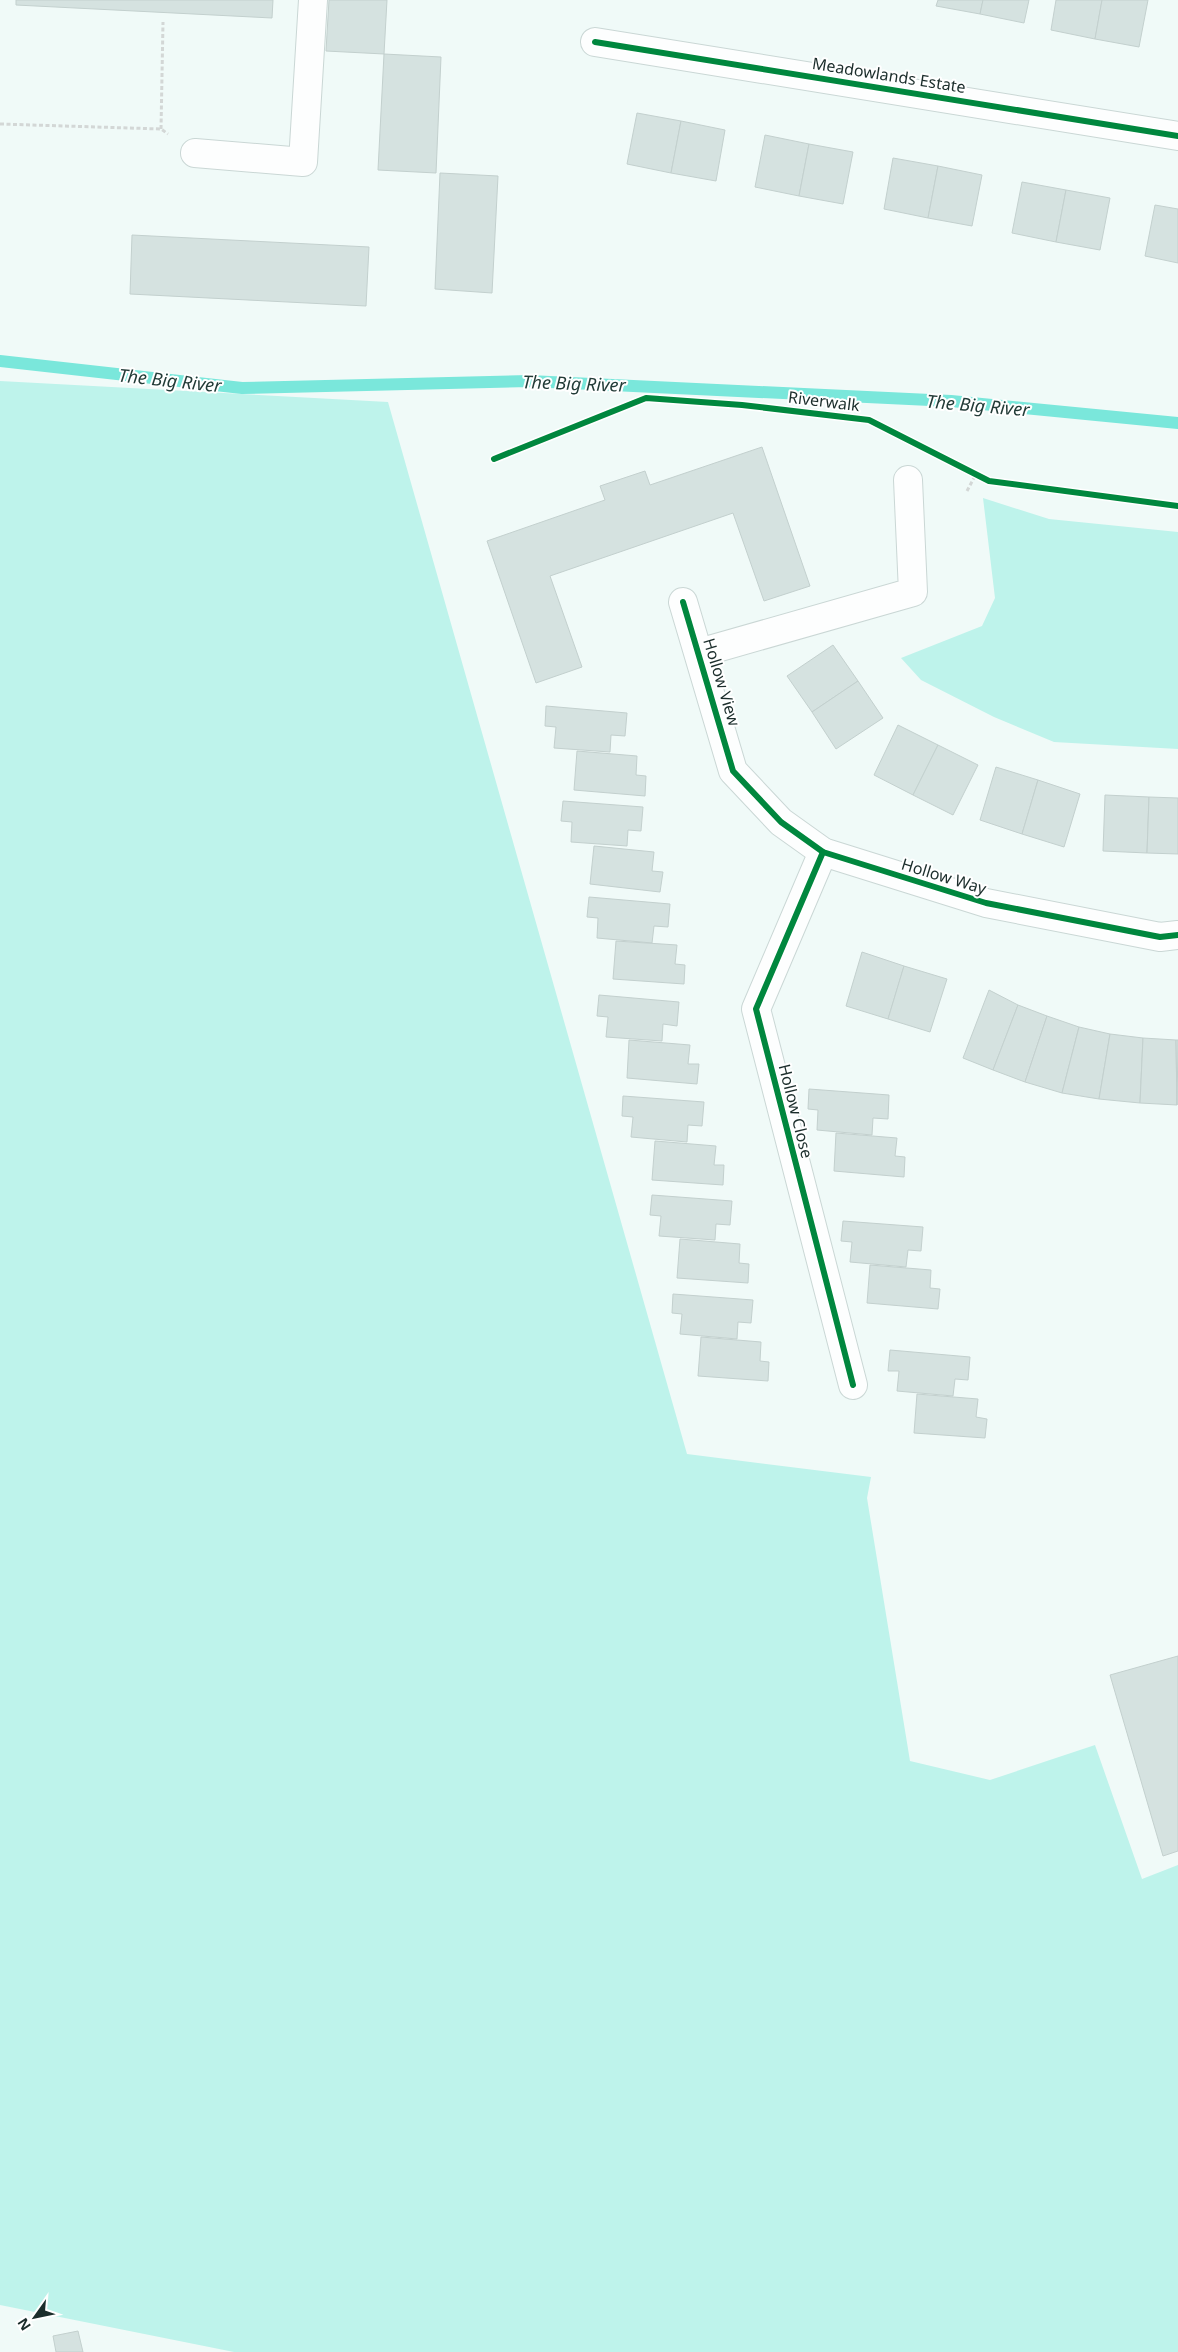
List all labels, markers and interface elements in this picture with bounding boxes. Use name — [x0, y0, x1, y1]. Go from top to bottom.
street label: Meadowlands Estate — [811, 52, 967, 98]
water label: The Big River — [117, 363, 223, 397]
water label: The Big River — [522, 369, 627, 397]
street label: Riverwalk — [787, 386, 862, 416]
water label: The Big River — [926, 389, 1031, 422]
street label: Hollow View — [698, 635, 746, 729]
street label: Hollow Way — [899, 853, 990, 900]
street label: Hollow Close — [774, 1062, 818, 1160]
north arrow — [10, 2292, 60, 2342]
text: N — [13, 2314, 35, 2334]

